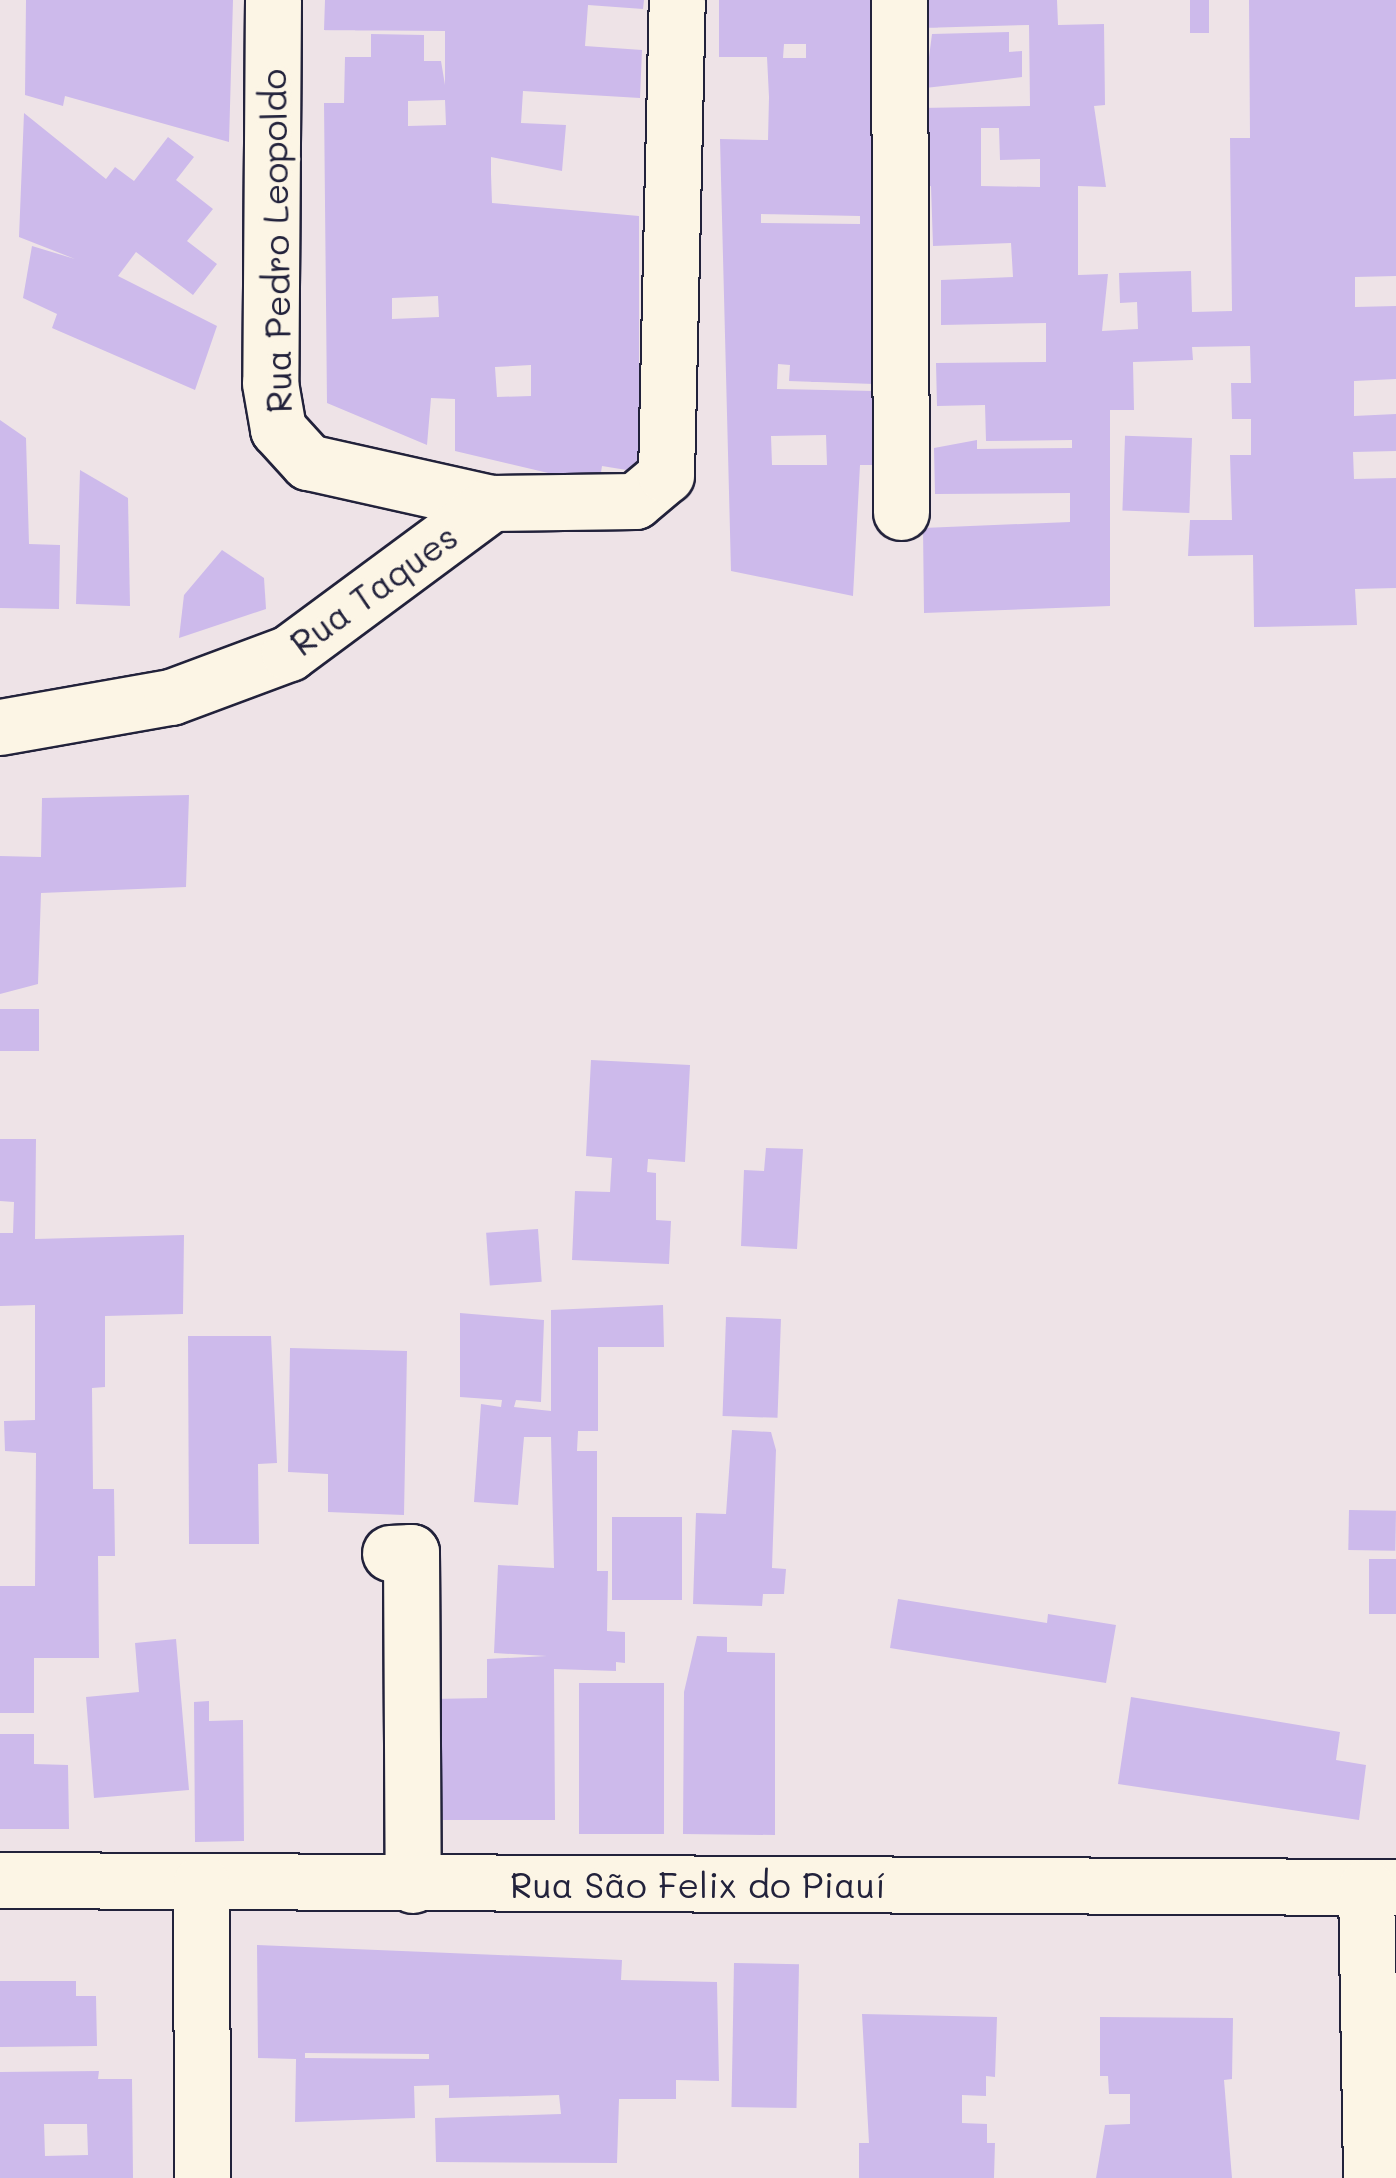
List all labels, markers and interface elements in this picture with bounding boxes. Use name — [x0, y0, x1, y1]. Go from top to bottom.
street label: Rua Pedro Leopoldo — [251, 69, 299, 413]
street label: Rua Taques — [281, 514, 465, 664]
street label: Rua São Felix do Piauí — [510, 1863, 886, 1905]

